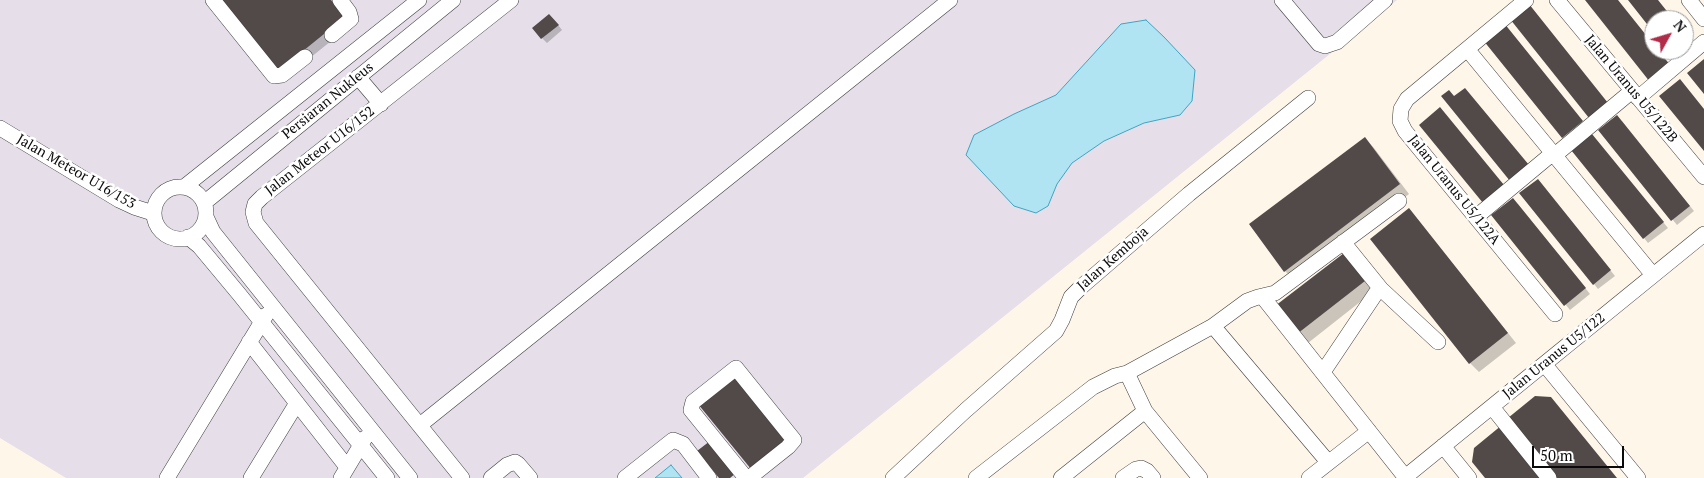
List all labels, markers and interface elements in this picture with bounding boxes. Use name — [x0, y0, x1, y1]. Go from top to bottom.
north arrow — [1644, 10, 1694, 60]
text: N — [1670, 16, 1691, 36]
street label: Jalan Uranus U5/122B — [1581, 32, 1681, 146]
street label: Persiaran Nukleus — [279, 59, 377, 143]
street label: Jalan Meteor U16/152 — [262, 103, 378, 199]
street label: Jalan Meteor U16/153 — [14, 131, 138, 213]
street label: Jalan Uranus U5/122A — [1405, 132, 1503, 248]
street label: Jalan Kemboja — [1074, 224, 1152, 294]
street label: Jalan Uranus U5/122 — [1500, 310, 1608, 402]
scale bar — [1534, 436, 1626, 468]
text: 50 m — [1540, 445, 1573, 465]

